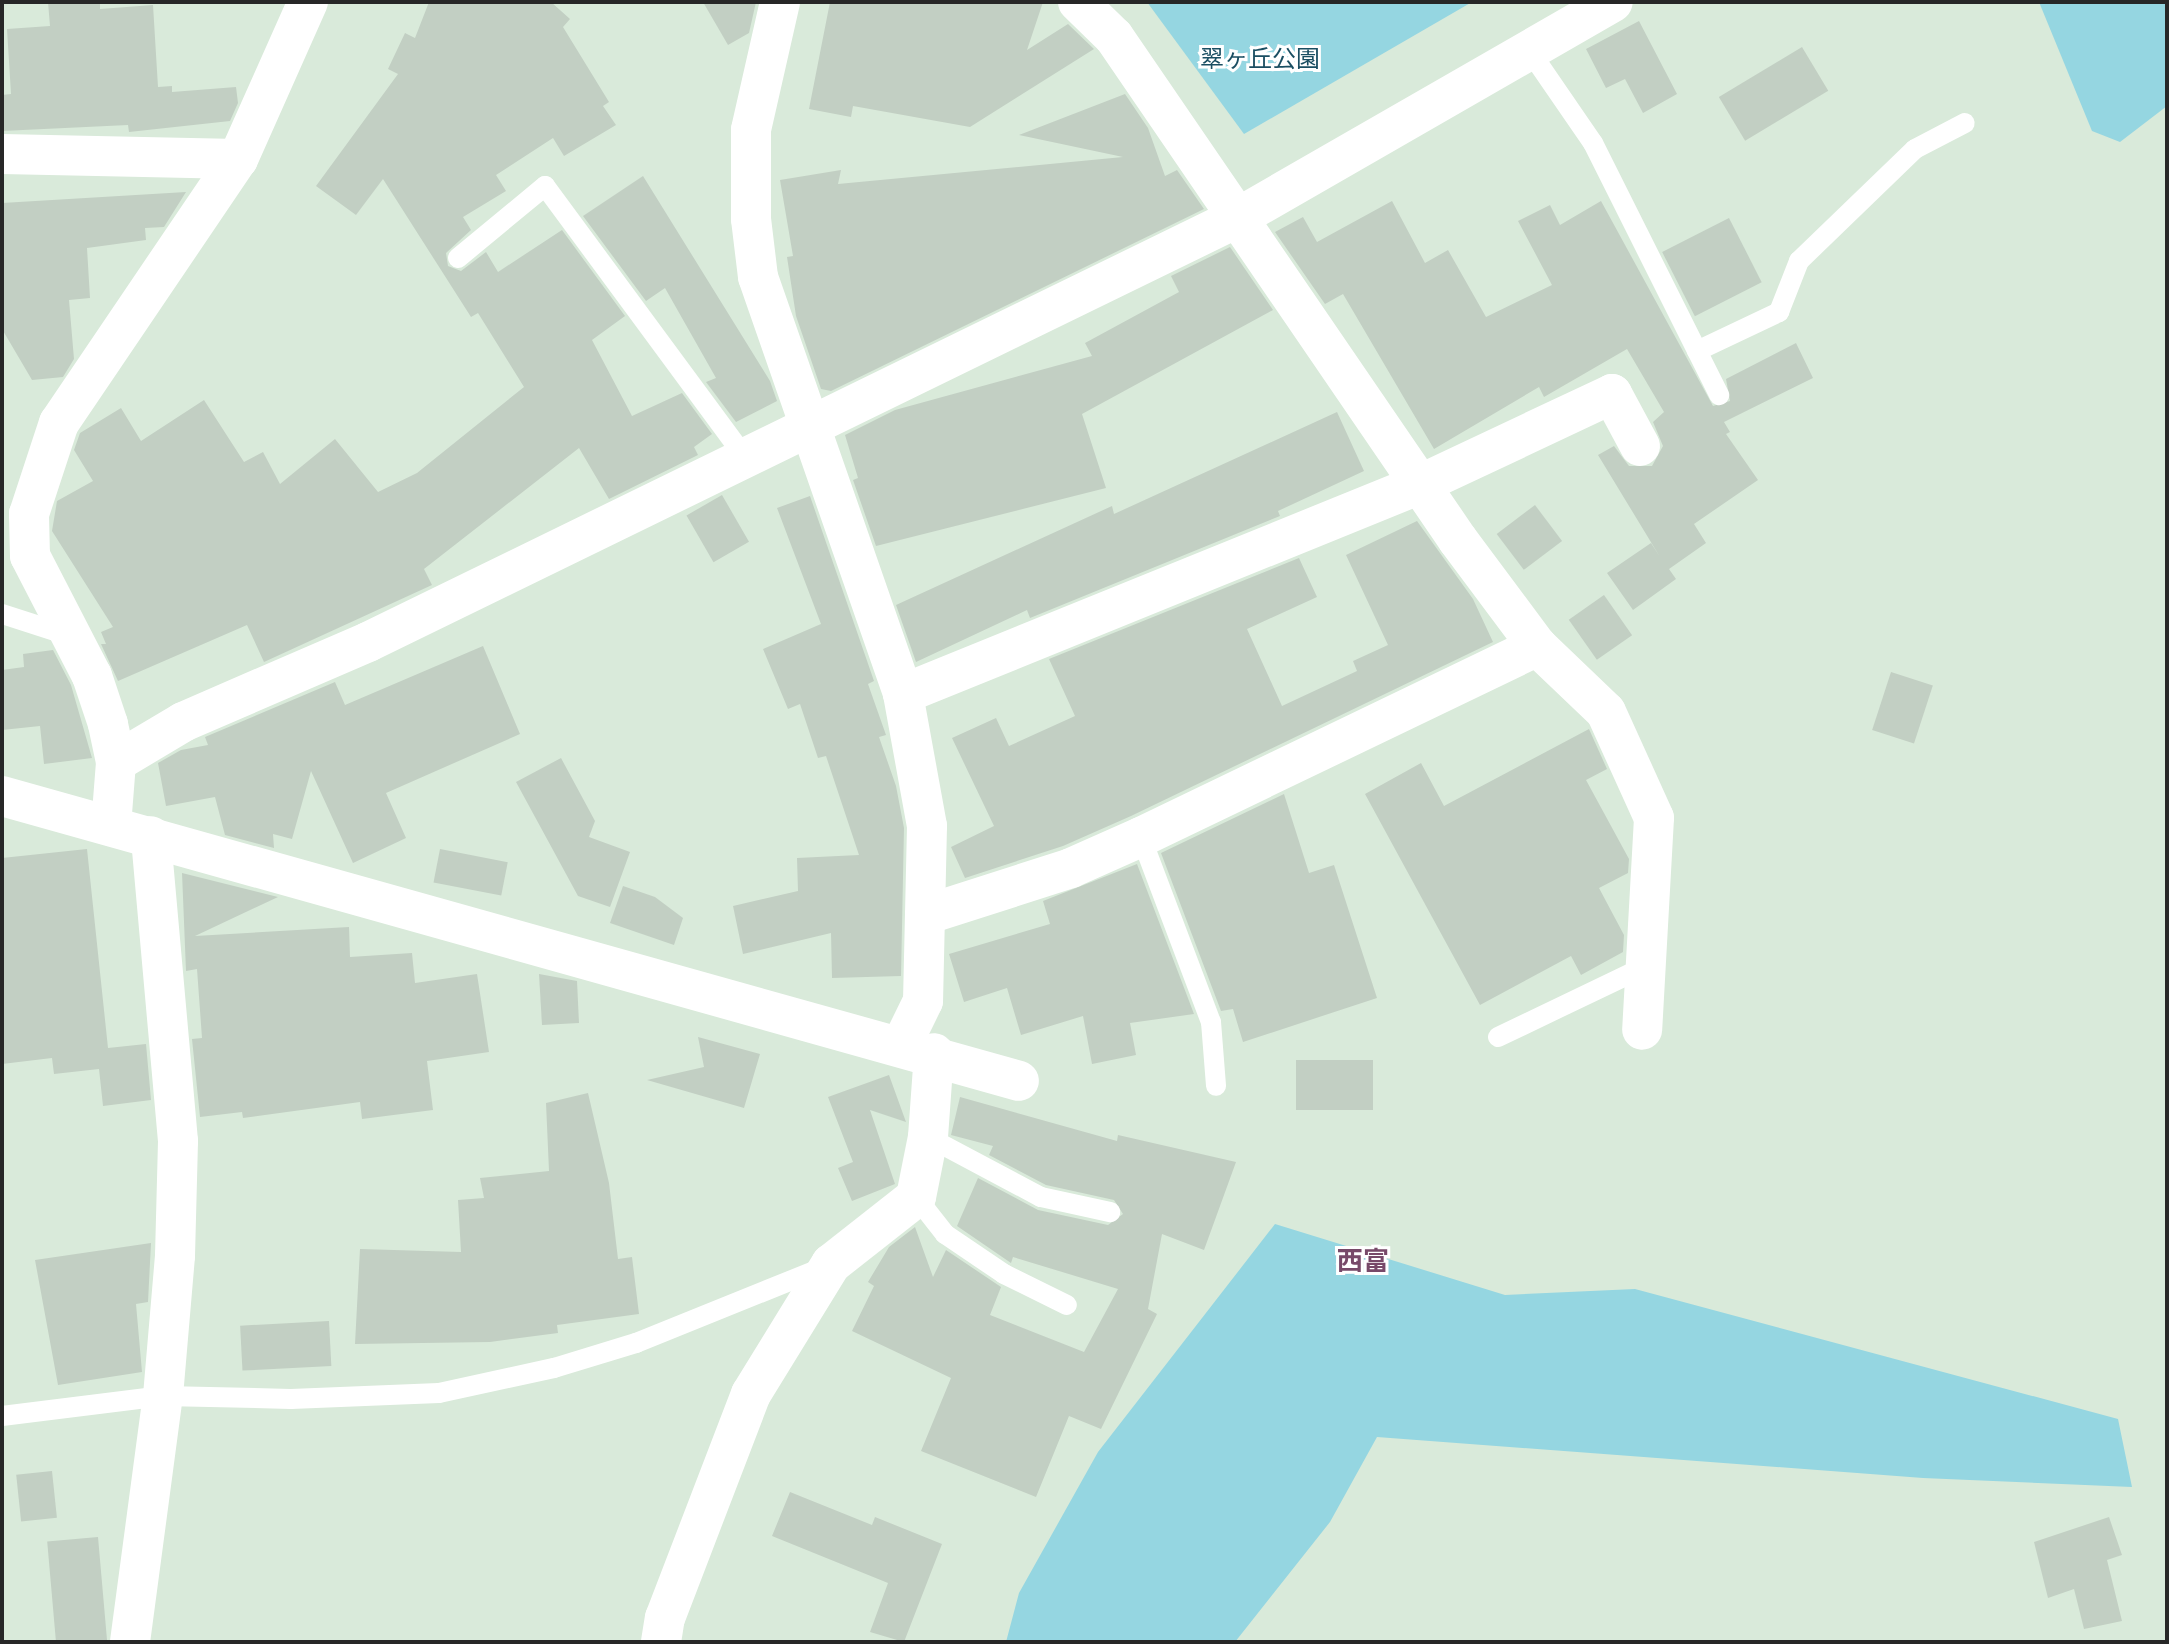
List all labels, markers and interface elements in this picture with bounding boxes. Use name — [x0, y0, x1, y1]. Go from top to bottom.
park label: 翠ヶ丘公園 — [1200, 45, 1320, 73]
district label: 西富 — [1337, 1246, 1389, 1278]

